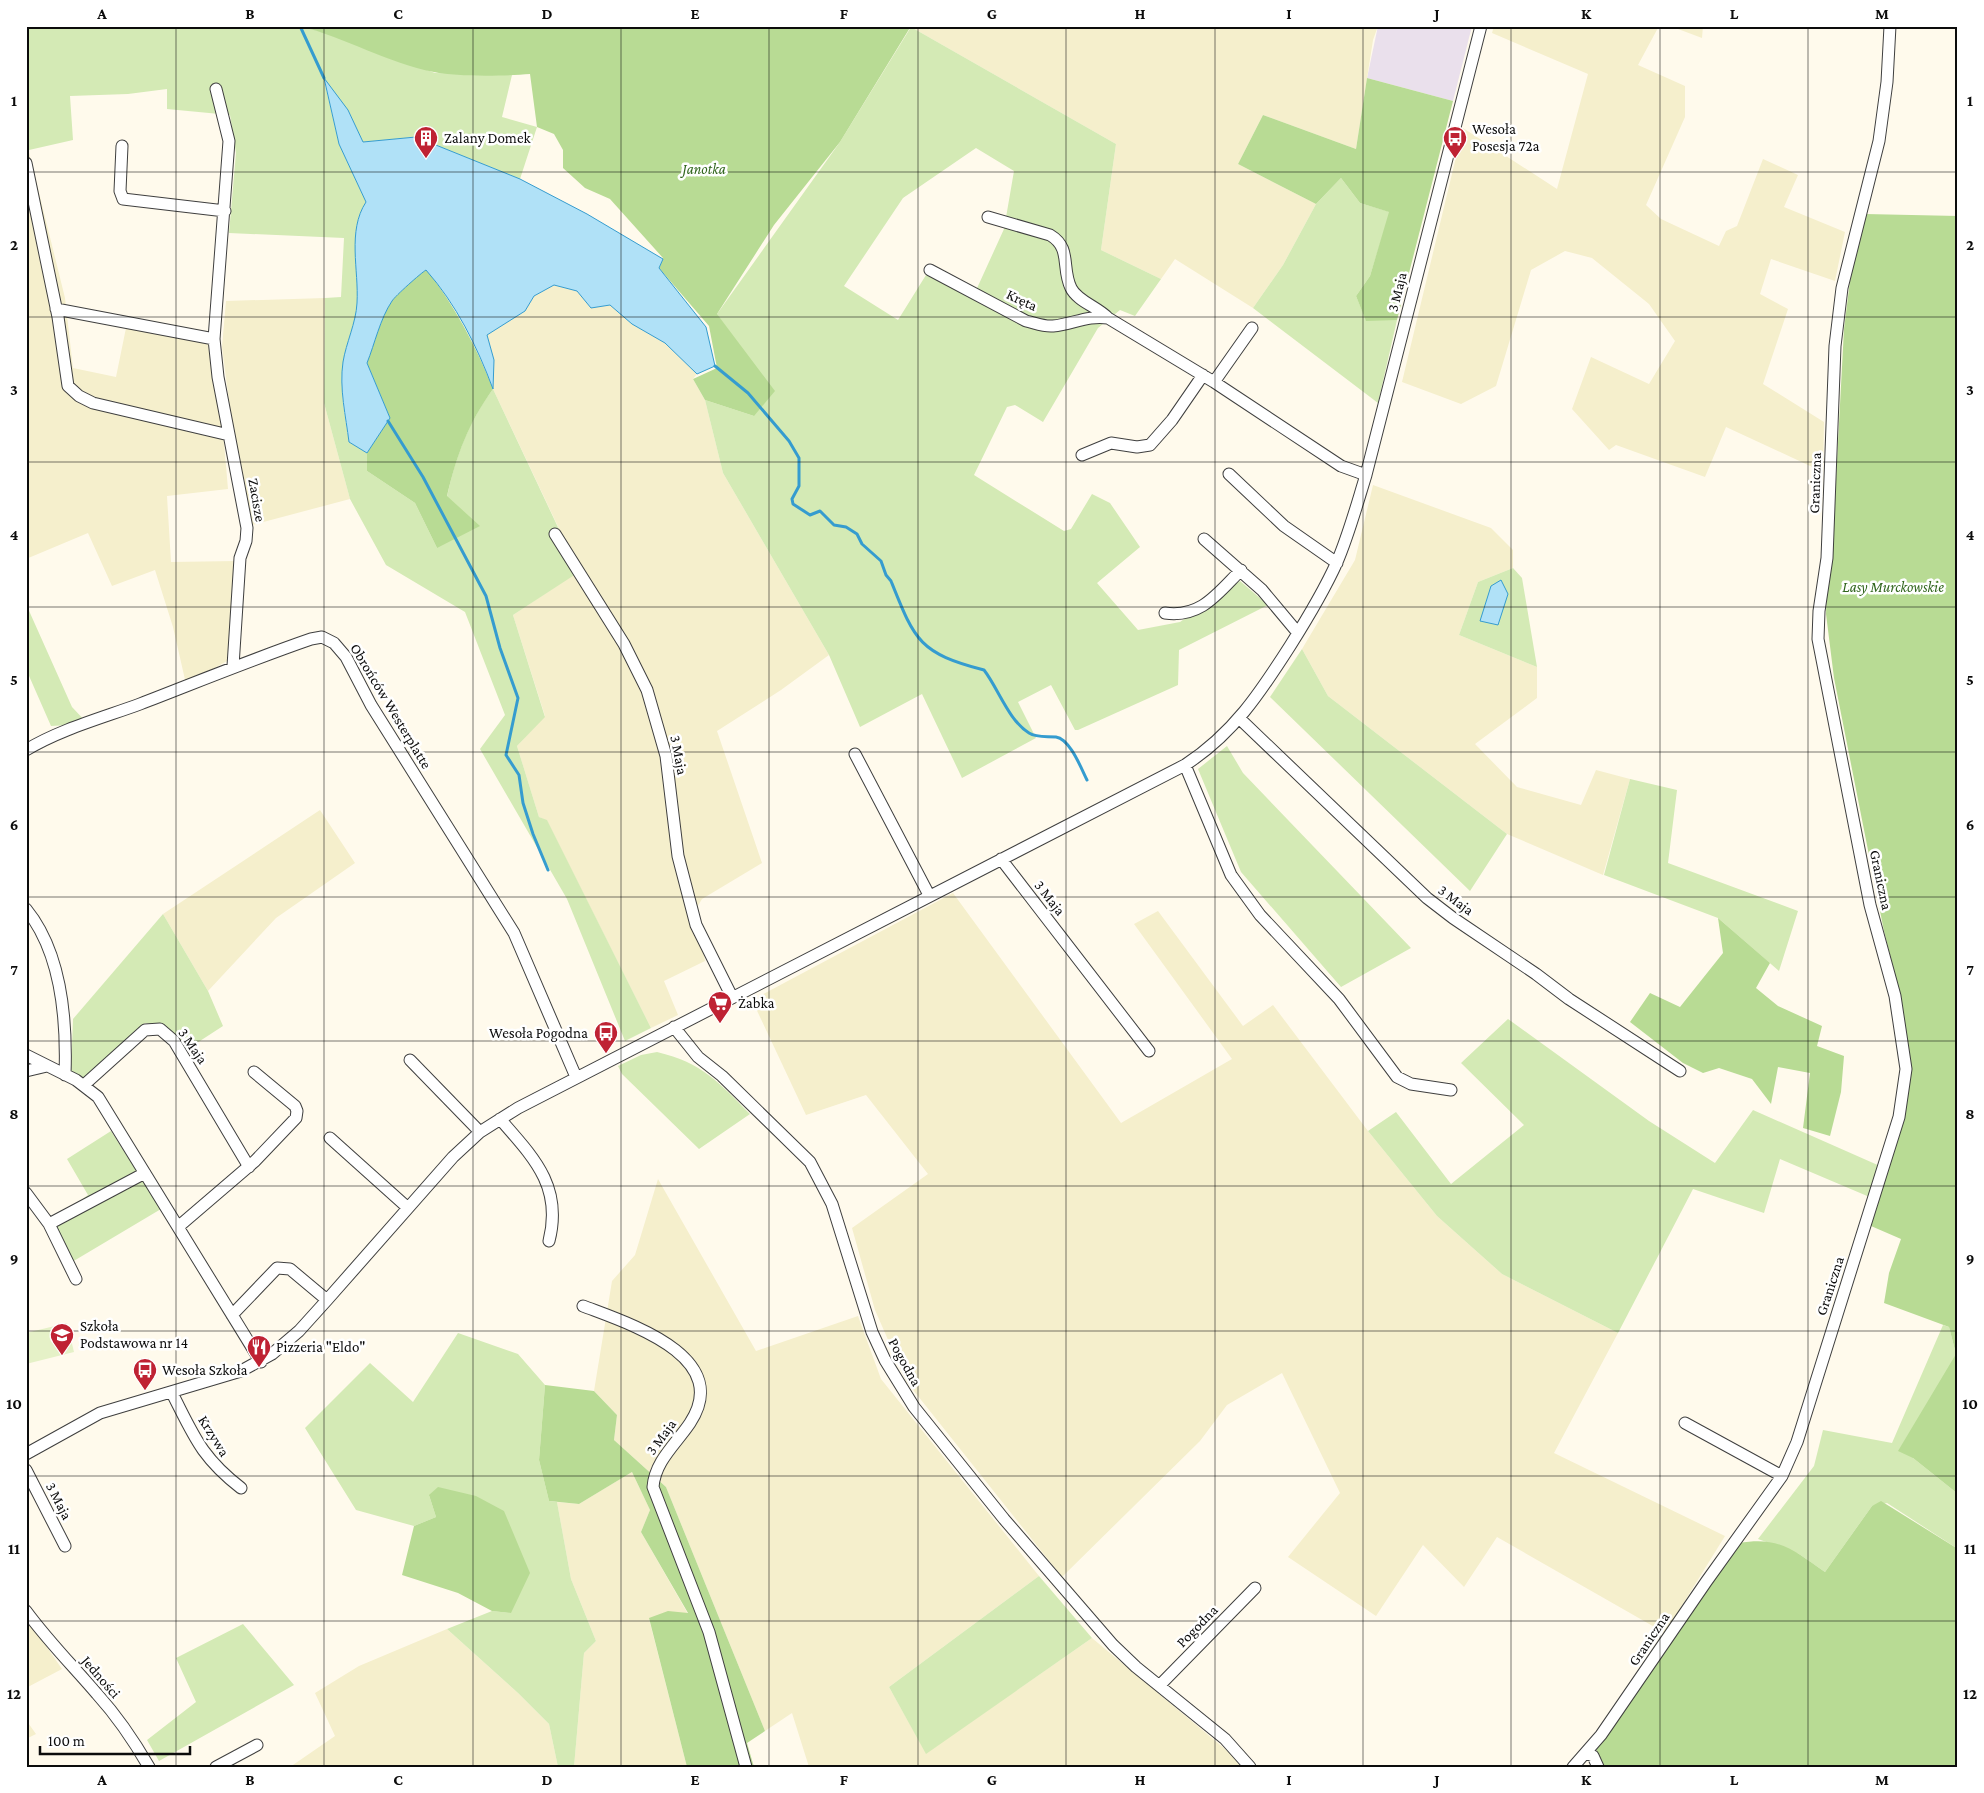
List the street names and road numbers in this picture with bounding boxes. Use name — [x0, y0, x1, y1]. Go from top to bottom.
street label: 3 Maja — [1384, 271, 1411, 314]
street label: Kręta — [1004, 286, 1040, 315]
street label: Graniczna — [1806, 452, 1824, 514]
street label: Zacisze — [245, 477, 269, 523]
street label: Obrońców Westerplatte — [346, 640, 435, 772]
street label: 3 Maja — [666, 734, 691, 776]
street label: Graniczna — [1867, 848, 1895, 912]
street label: 3 Maja — [1031, 877, 1069, 919]
street label: 3 Maja — [1435, 882, 1477, 919]
street label: 3 Maja — [174, 1025, 211, 1068]
street label: Graniczna — [1813, 1254, 1847, 1318]
street label: Pogodna — [884, 1335, 925, 1389]
street label: Krzywa — [194, 1413, 233, 1460]
street label: 3 Maja — [643, 1416, 680, 1458]
street label: 3 Maja — [42, 1480, 75, 1523]
street label: Pogodna — [1173, 1602, 1222, 1651]
street label: Graniczna — [1625, 1609, 1673, 1669]
street label: Jedności — [76, 1651, 124, 1702]

